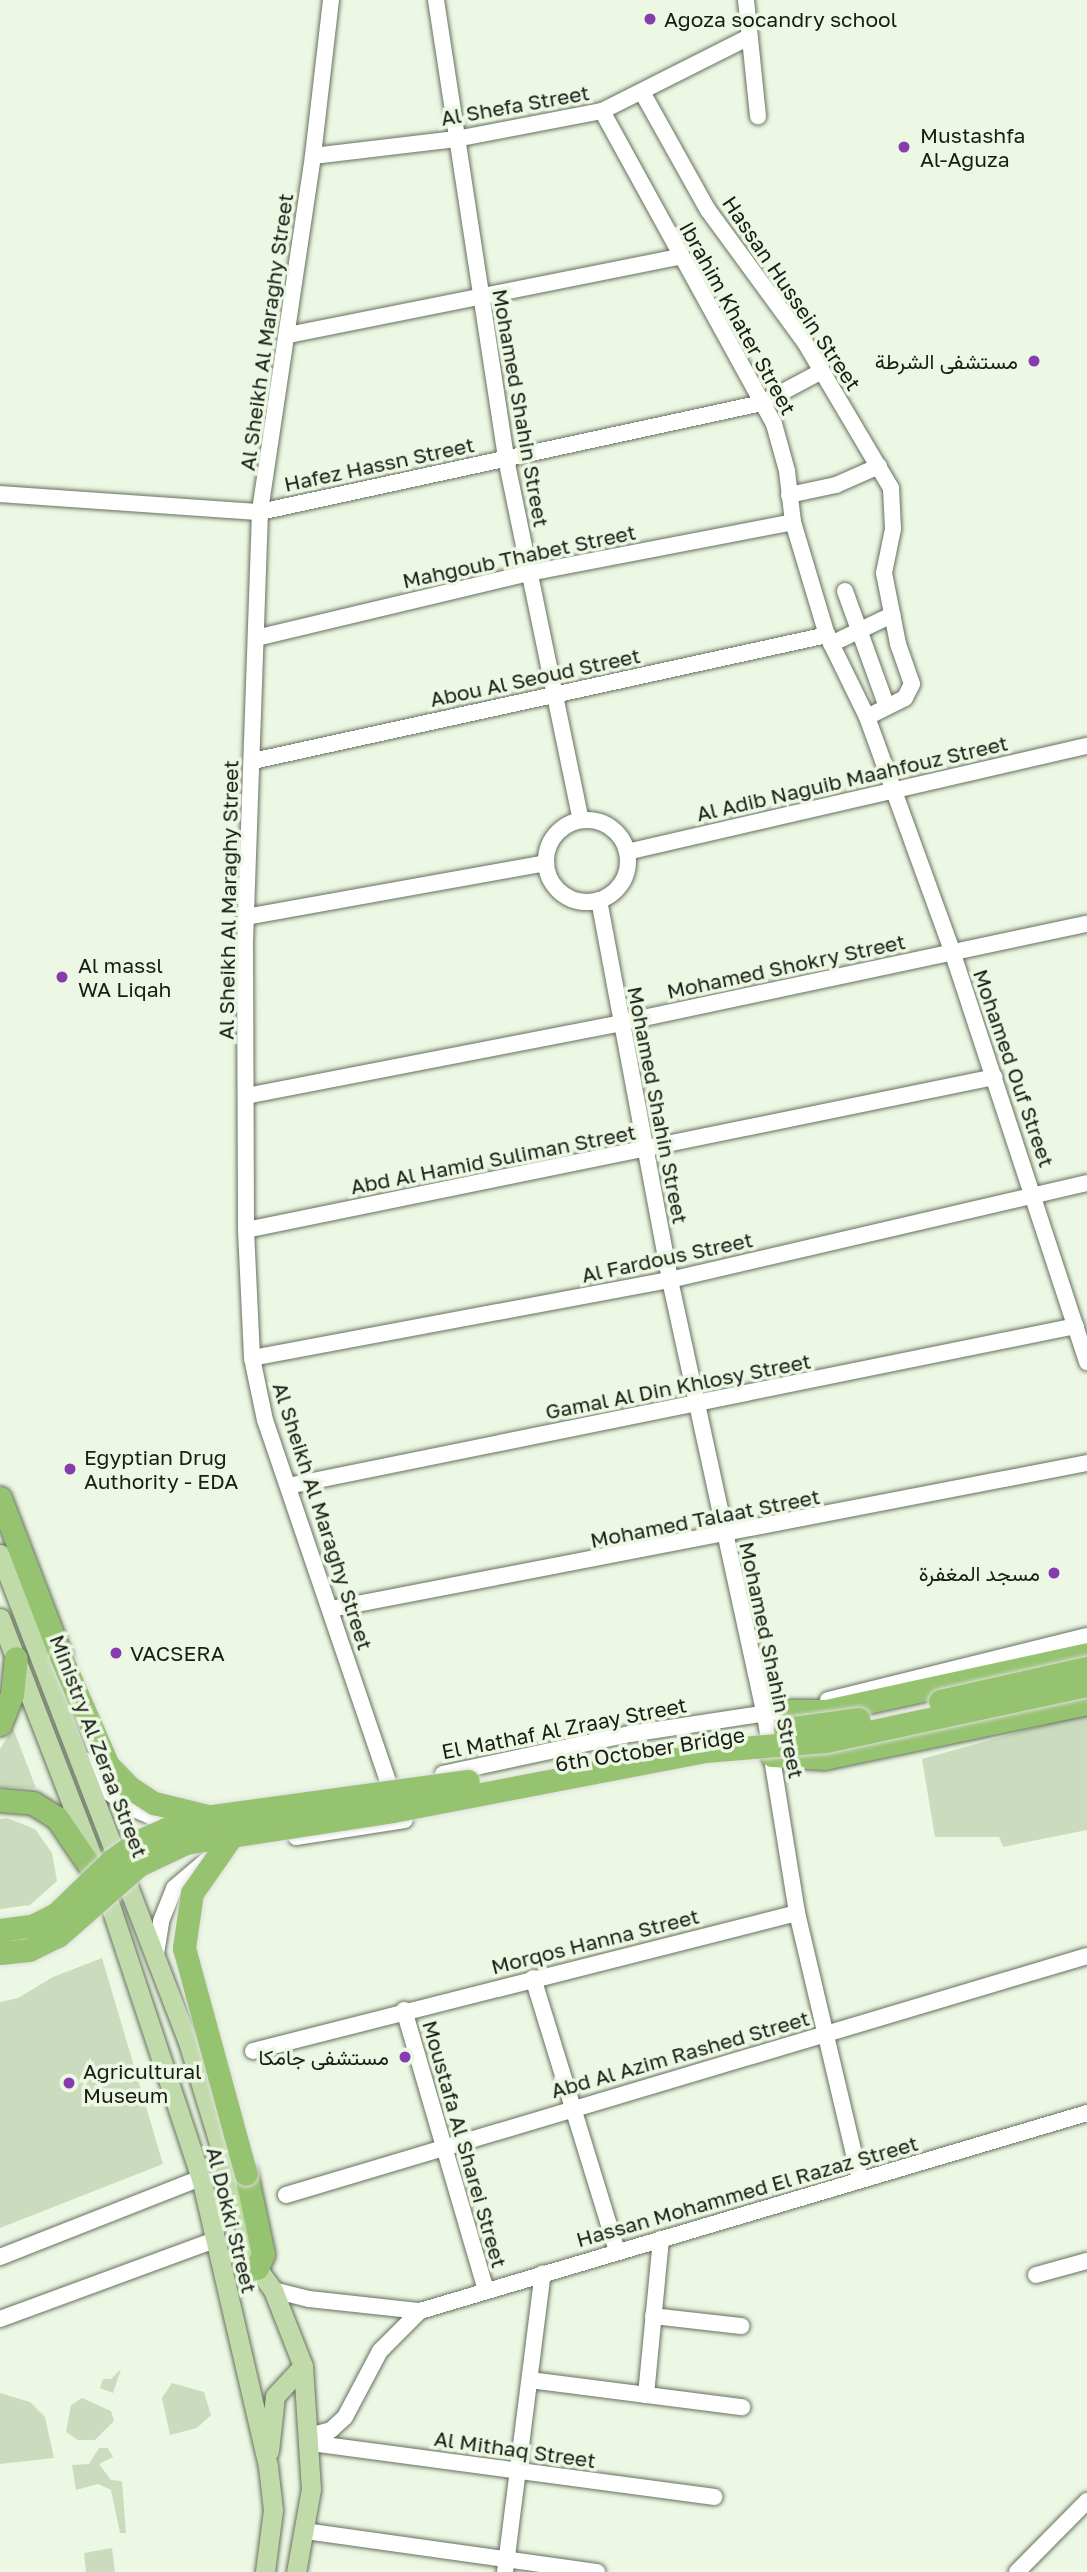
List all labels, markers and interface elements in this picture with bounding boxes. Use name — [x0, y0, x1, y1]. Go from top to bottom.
place label: Agoza socandry school — [664, 6, 897, 32]
marker: Agoza socandry school — [642, 11, 658, 27]
street label: Al Shefa Street — [439, 80, 591, 130]
place label: Mustashfa Al-Aguza — [920, 122, 1025, 172]
marker: Mustashfa Al-Aguza — [894, 137, 914, 157]
street label: Hassan Hussein Street — [717, 191, 867, 395]
street label: Al Sheikh Al Maraghy Street — [234, 192, 298, 472]
street label: Ibrahim Khater Street — [674, 217, 802, 419]
street label: Mohamed Shahin Street — [488, 287, 554, 529]
place label: مستشفى الشرطة — [875, 348, 1018, 374]
marker: مستشفى الشرطة — [1024, 351, 1044, 371]
street label: Hafez Hassn Street — [282, 432, 476, 496]
street label: Mahgoub Thabet Street — [400, 519, 638, 593]
street label: Abou Al Seoud Street — [428, 642, 642, 712]
street label: Al Adib Naguib Maahfouz Street — [694, 730, 1010, 826]
street label: Al Sheikh Al Maraghy Street — [213, 760, 243, 1040]
street label: Mohamed Shokry Street — [664, 928, 908, 1004]
place label: Al massl WA Liqah — [78, 952, 172, 1002]
street label: Mohamed Ouf Street — [968, 966, 1060, 1170]
marker: Al massl WA Liqah — [52, 967, 72, 987]
street label: Mohamed Shahin Street — [623, 984, 693, 1226]
street label: Abd Al Hamid Suliman Street — [348, 1119, 638, 1199]
street label: Al Fardous Street — [579, 1227, 755, 1287]
street label: Gamal Al Din Khlosy Street — [543, 1348, 813, 1424]
street label: Al Sheikh Al Maraghy Street — [268, 1379, 378, 1653]
place label: Egyptian Drug Authority - EDA — [84, 1444, 238, 1494]
marker: Egyptian Drug Authority - EDA — [62, 1461, 78, 1477]
street label: Mohamed Talaat Street — [588, 1483, 822, 1553]
street label: Mohamed Shahin Street — [735, 1539, 809, 1781]
place label: مسجد المغفرة — [919, 1560, 1040, 1586]
marker: مسجد المغفرة — [1046, 1565, 1062, 1581]
street label: Ministry Al Zeraa Street — [45, 1631, 153, 1861]
place label: VACSERA — [130, 1640, 225, 1666]
marker: VACSERA — [108, 1645, 124, 1661]
street label: El Mathaf Al Zraay Street — [439, 1692, 689, 1764]
street label: 6th October Bridge — [553, 1722, 747, 1776]
street label: Morqos Hanna Street — [488, 1903, 702, 1979]
street label: Abd Al Azim Rashed Street — [548, 2005, 812, 2103]
street label: Moustafa Al Sharei Street — [418, 2017, 512, 2271]
place label: مستشفى جامكا — [259, 2044, 389, 2070]
marker: مستشفى جامكا — [395, 2047, 415, 2067]
place label: Agricultural Museum — [83, 2058, 202, 2108]
marker: Agricultural Museum — [61, 2075, 77, 2091]
street label: Hassan Mohammed El Razaz Street — [573, 2130, 921, 2252]
street label: Al Dokki Street — [202, 2144, 262, 2296]
street label: Al Mithaq Street — [433, 2425, 597, 2473]

